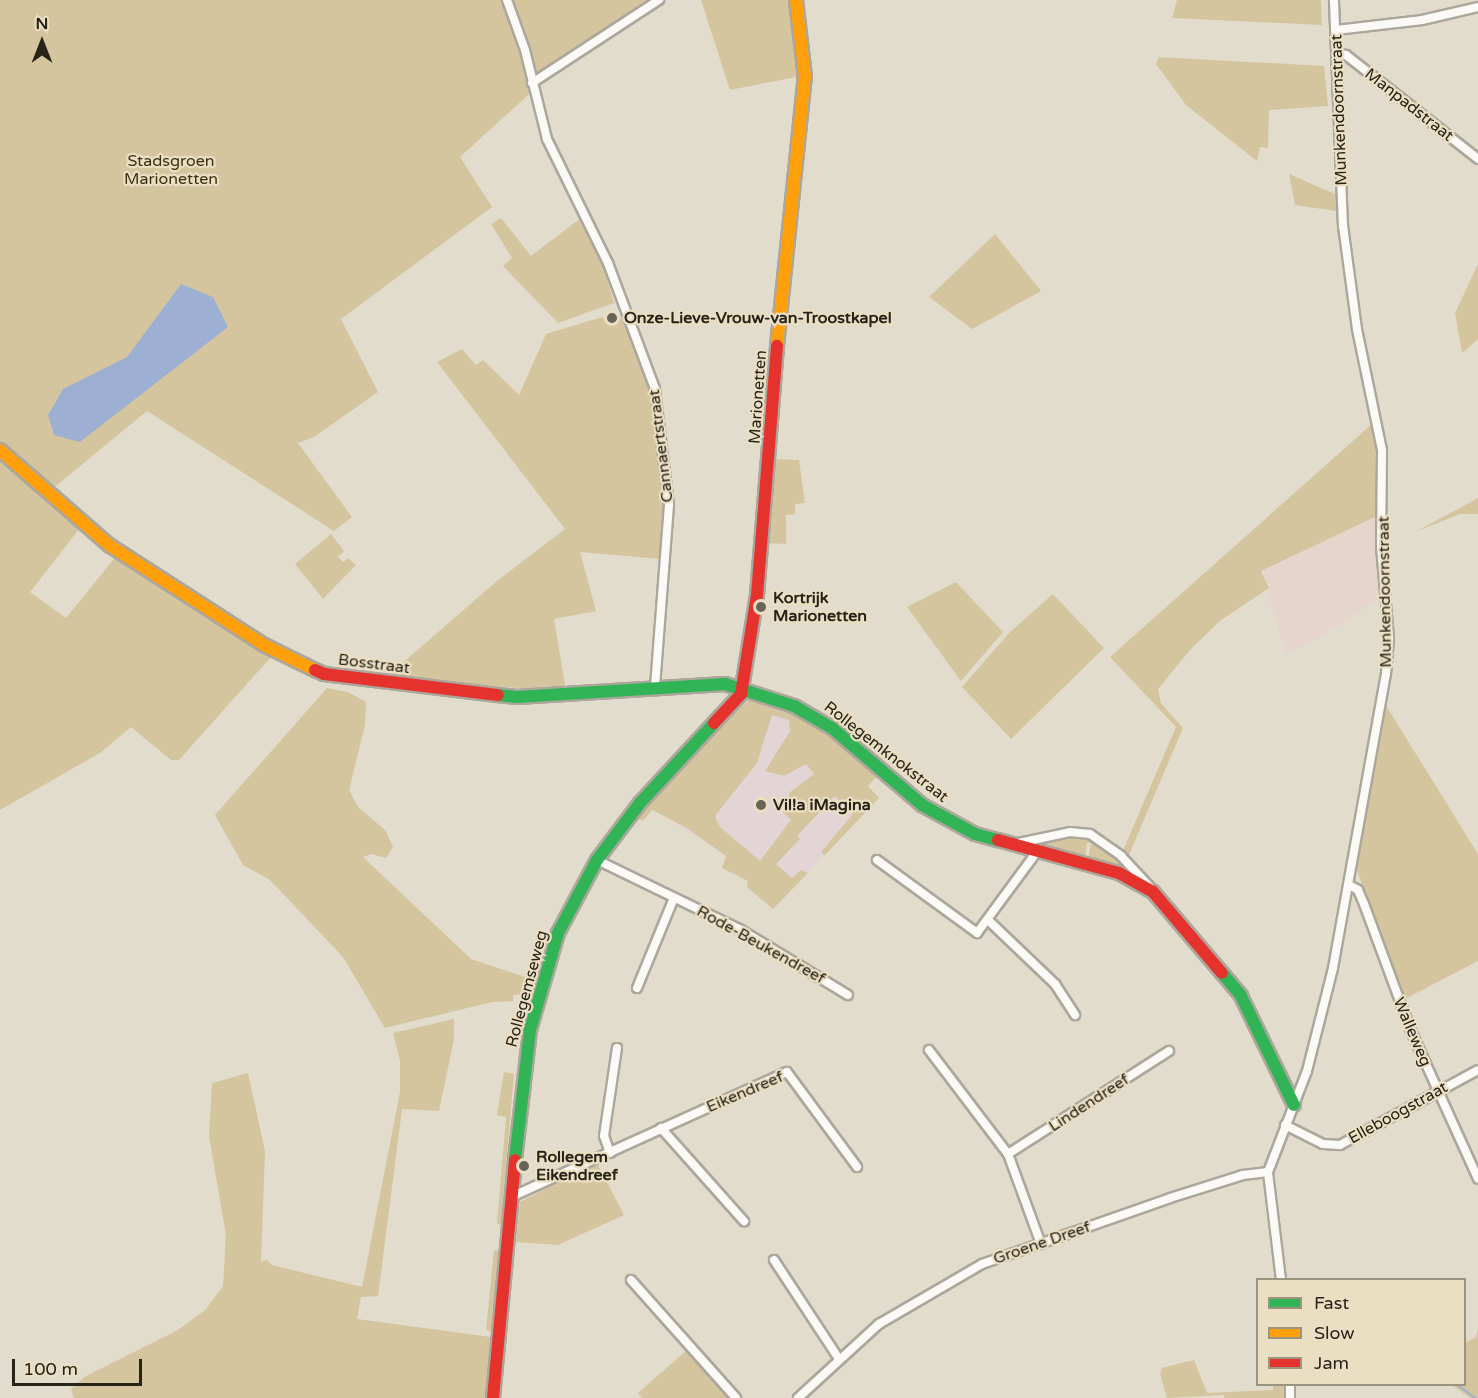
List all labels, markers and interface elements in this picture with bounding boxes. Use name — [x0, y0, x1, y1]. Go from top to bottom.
north arrow — [12, 12, 72, 72]
text: N — [36, 14, 48, 34]
street label: Munkendoornstraat — [1327, 34, 1351, 186]
street label: Manpadstraat — [1361, 64, 1457, 146]
park label: Stadsgroen Marionetten — [124, 151, 218, 189]
place label: Onze-Lieve-Vrouw-van-Troostkapel — [624, 308, 892, 328]
marker: Onze-Lieve-Vrouw-van-Troostkapel — [605, 311, 619, 325]
street label: Marionetten — [745, 349, 771, 445]
street label: Cannaertstraat — [645, 388, 677, 504]
street label: Munkendoornstraat — [1374, 516, 1396, 668]
place label: Kortrijk Marionetten — [773, 588, 867, 626]
marker: Kortrijk Marionetten — [754, 600, 768, 614]
street label: Bosstraat — [337, 650, 411, 678]
street label: Rollegemknokstraat — [820, 697, 952, 807]
place label: Vil!a iMagina — [773, 795, 871, 815]
marker: Vil!a iMagina — [754, 798, 768, 812]
street label: Rode-Beukendreef — [693, 902, 829, 988]
street label: Rollegemseweg — [502, 928, 552, 1050]
street label: Walleweg — [1389, 995, 1435, 1069]
street label: Eikendreef — [704, 1067, 786, 1117]
street label: Lindendreef — [1045, 1070, 1133, 1136]
street label: Elleboogstraat — [1345, 1078, 1451, 1148]
place label: Rollegem Eikendreef — [536, 1147, 618, 1185]
marker: Rollegem Eikendreef — [517, 1159, 531, 1173]
street label: Groene Dreef — [991, 1217, 1093, 1269]
legend — [1256, 1278, 1466, 1386]
text: Fast — [1314, 1292, 1349, 1314]
text: Slow — [1314, 1322, 1355, 1344]
scale bar — [15, 1347, 146, 1385]
text: Jam — [1314, 1352, 1349, 1374]
text: 100 m — [23, 1358, 78, 1380]

